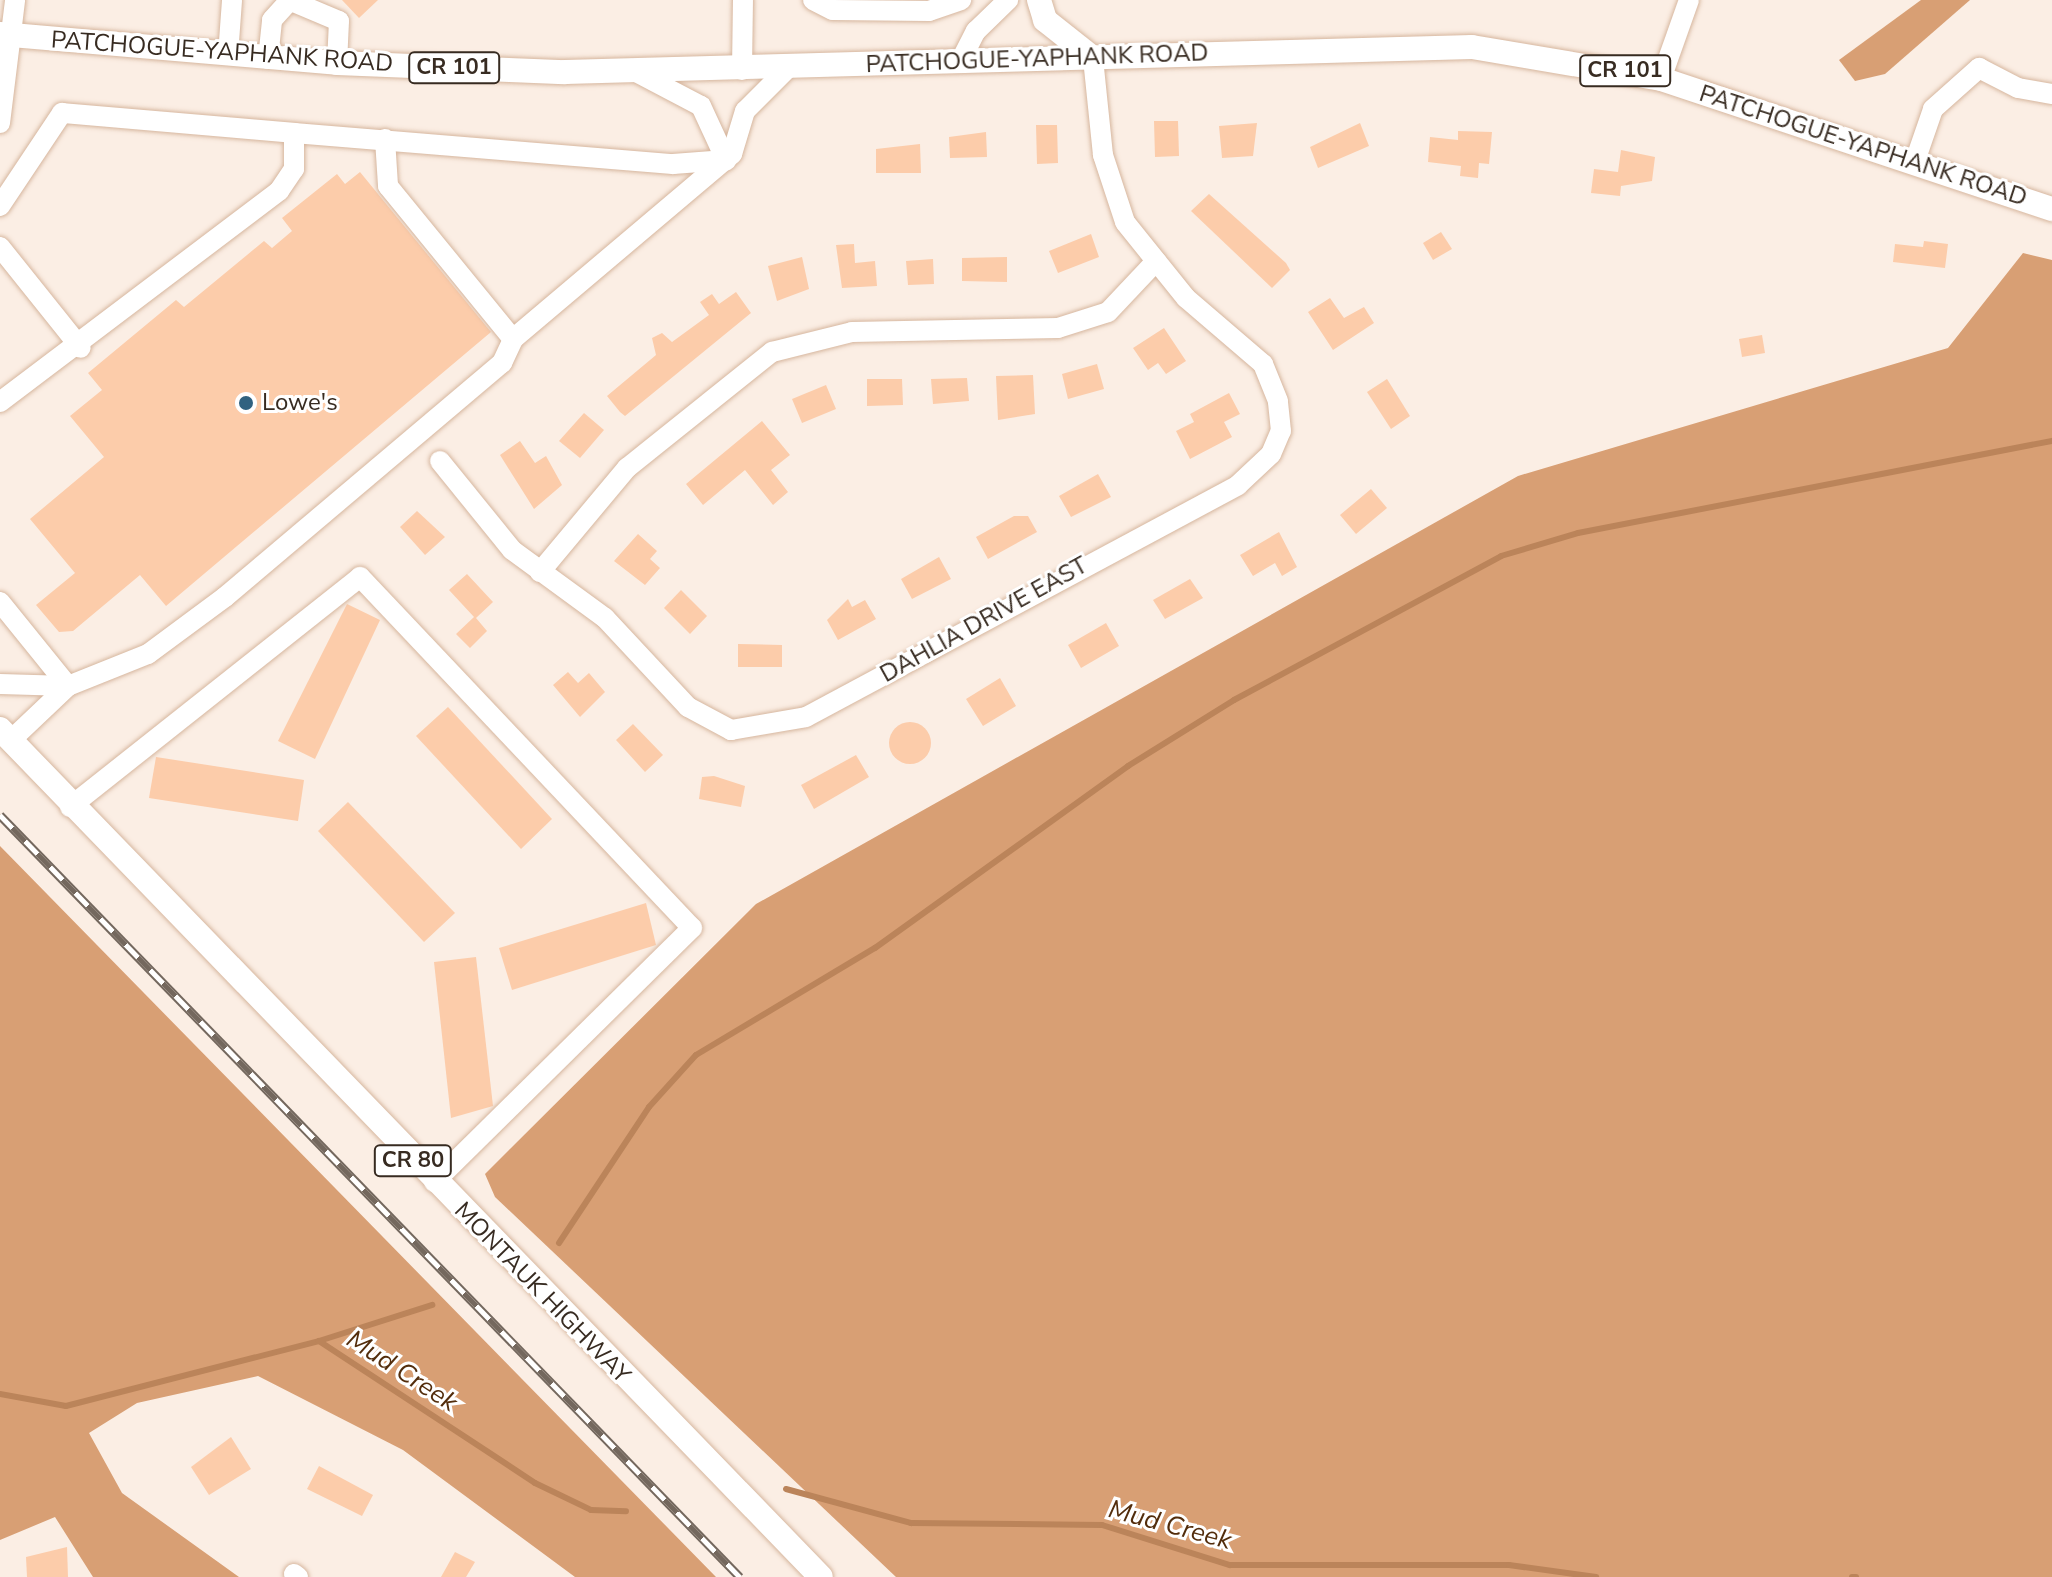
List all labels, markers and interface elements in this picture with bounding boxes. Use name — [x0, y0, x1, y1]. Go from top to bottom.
street label: PATCHOGUE-YAPHANK ROAD — [50, 26, 394, 78]
street label: PATCHOGUE-YAPHANK ROAD — [865, 39, 1209, 79]
road number: CR 101 — [408, 50, 500, 86]
road number: CR 101 — [1579, 53, 1671, 89]
street label: PATCHOGUE-YAPHANK ROAD — [1696, 79, 2030, 213]
place label: Lowe's — [262, 389, 338, 417]
marker: Lowe's — [237, 394, 255, 412]
street label: DAHLIA DRIVE EAST — [875, 551, 1093, 689]
road number: CR 80 — [373, 1143, 453, 1179]
street label: MONTAUK HIGHWAY — [448, 1196, 636, 1390]
water label: Mud Creek — [341, 1324, 463, 1418]
water label: Mud Creek — [1105, 1494, 1235, 1556]

